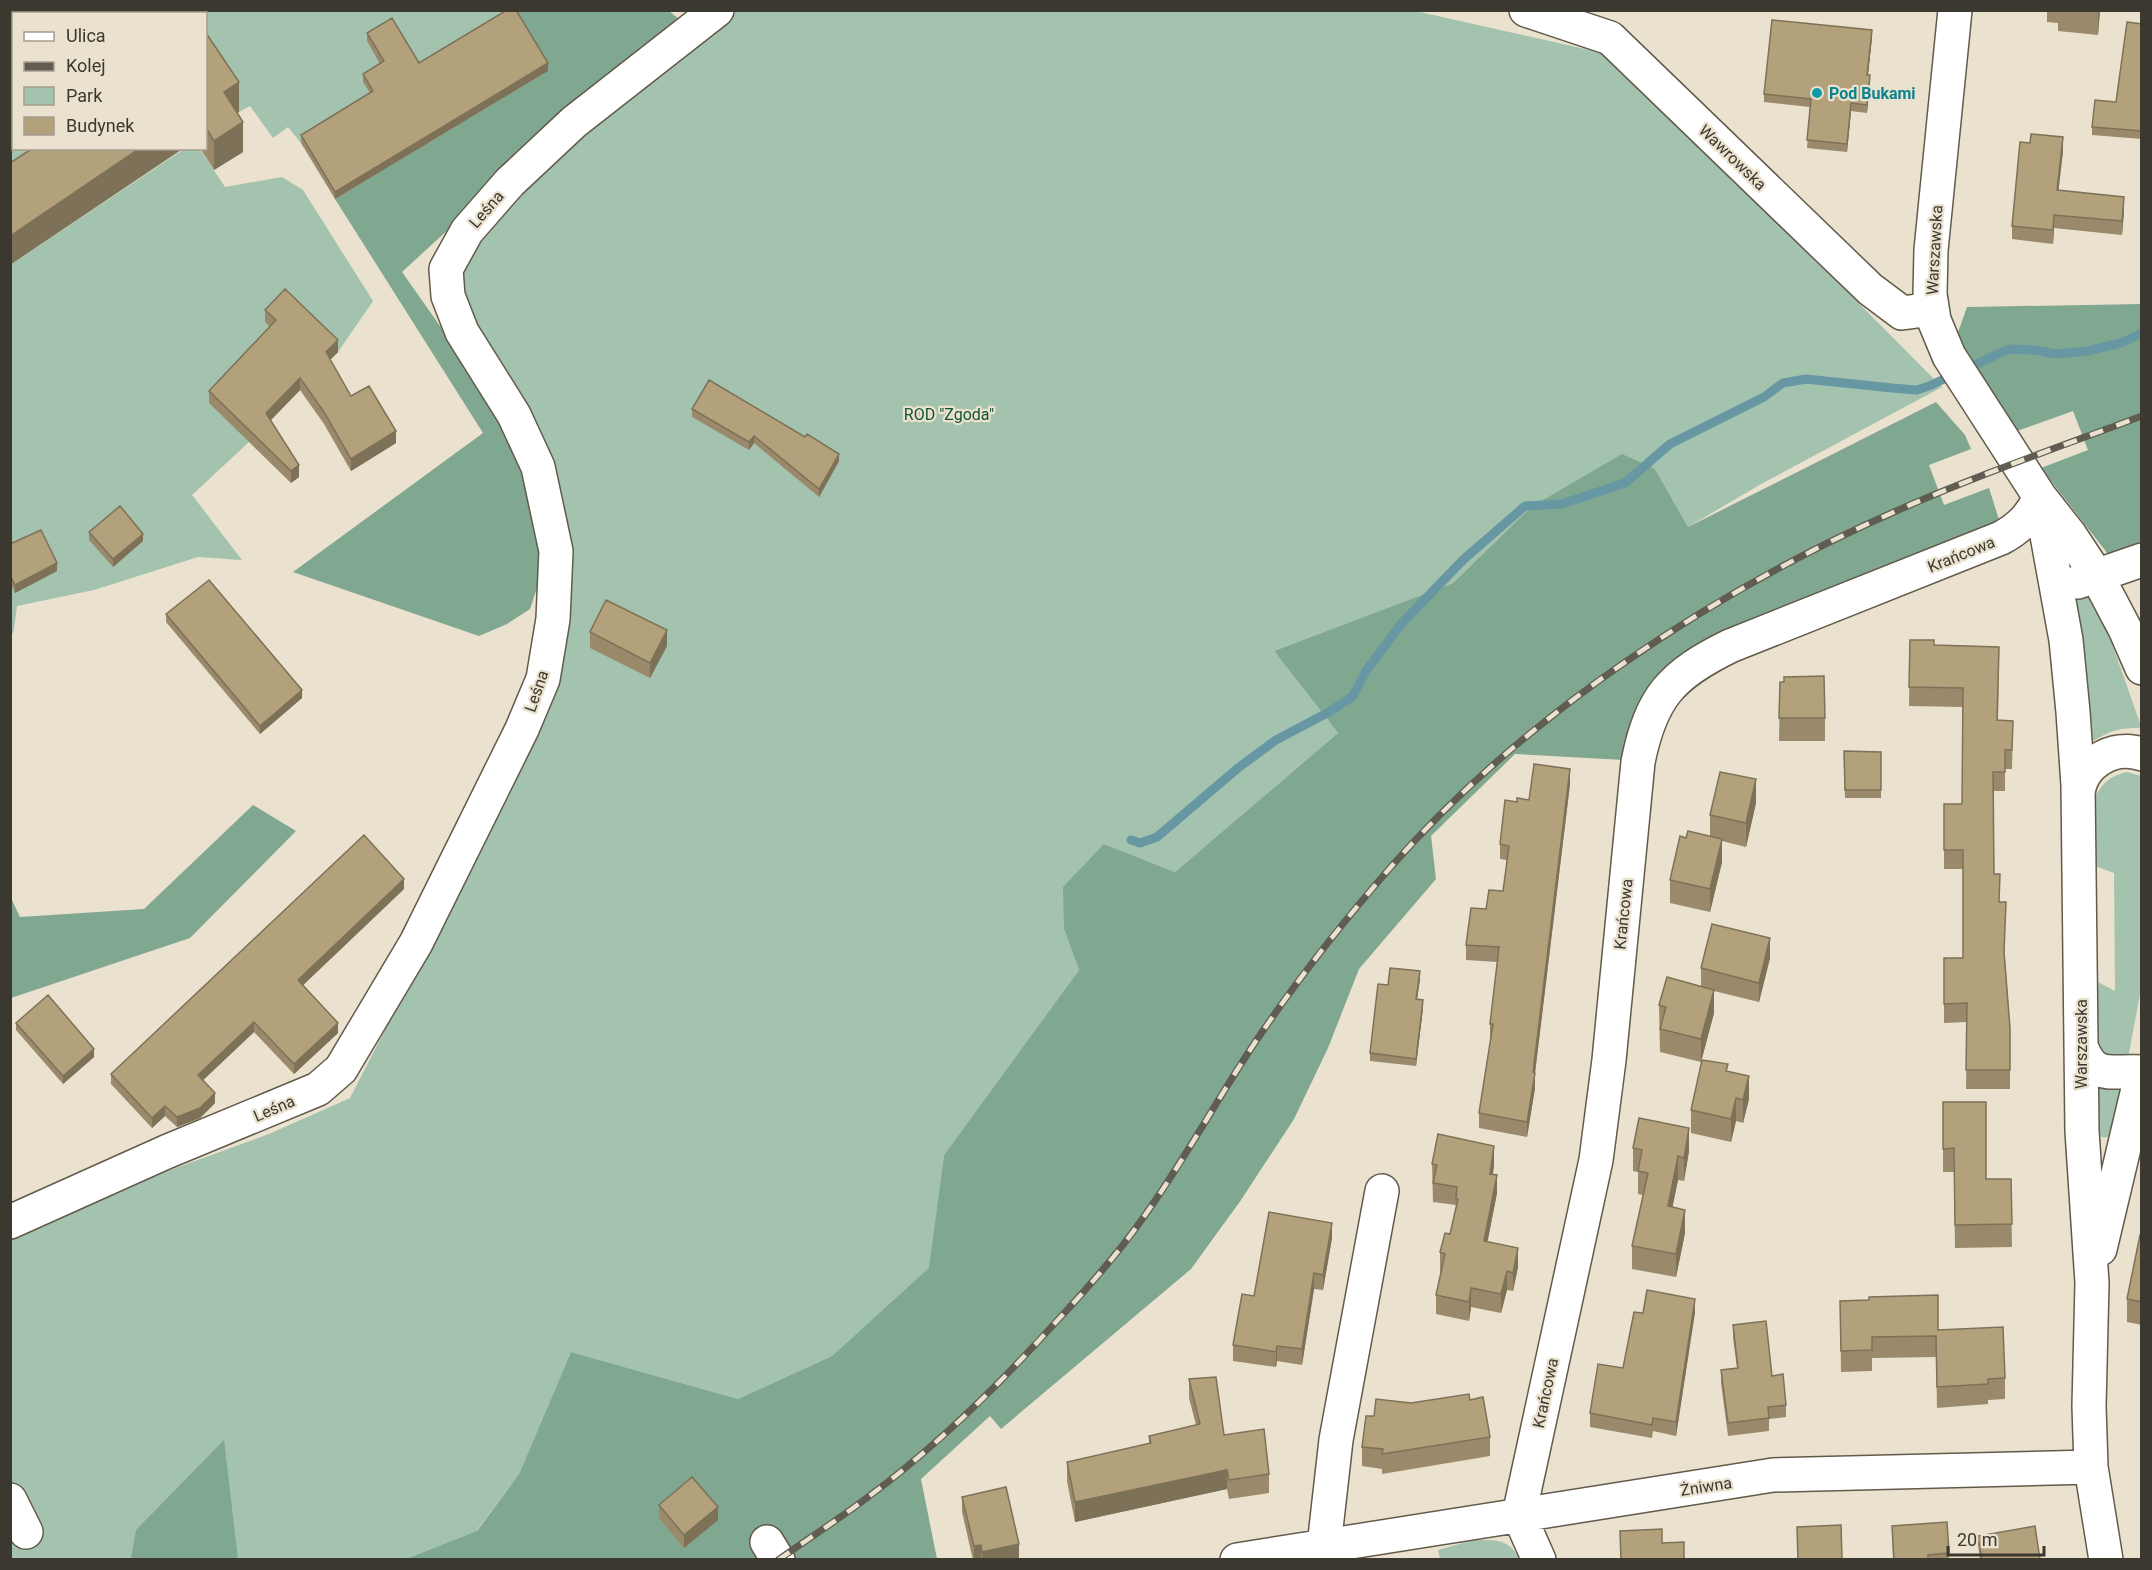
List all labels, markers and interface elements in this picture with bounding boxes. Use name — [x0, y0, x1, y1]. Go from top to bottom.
legend — [12, 12, 207, 150]
text: Ulica — [66, 25, 106, 46]
text: Kolej — [66, 55, 106, 76]
place label: Pod Bukami — [1829, 84, 1916, 103]
text: Park — [66, 85, 103, 106]
marker: Pod Bukami — [1810, 86, 1824, 100]
text: Budynek — [66, 115, 135, 136]
street label: Wawrowska — [1695, 121, 1770, 194]
street label: Leśna — [465, 187, 508, 232]
street label: Warszawska — [1923, 205, 1946, 295]
park label: ROD "Zgoda" — [904, 405, 994, 424]
street label: Krańcowa — [1925, 532, 1998, 577]
street label: Leśna — [521, 668, 552, 715]
street label: Krańcowa — [1610, 878, 1637, 950]
street label: Warszawska — [2072, 999, 2091, 1089]
street label: Leśna — [251, 1091, 298, 1126]
street label: Krańcowa — [1529, 1356, 1562, 1430]
street label: Żniwna — [1679, 1473, 1733, 1500]
scale bar — [1948, 1519, 2044, 1557]
text: 20 m — [1957, 1529, 1997, 1550]

